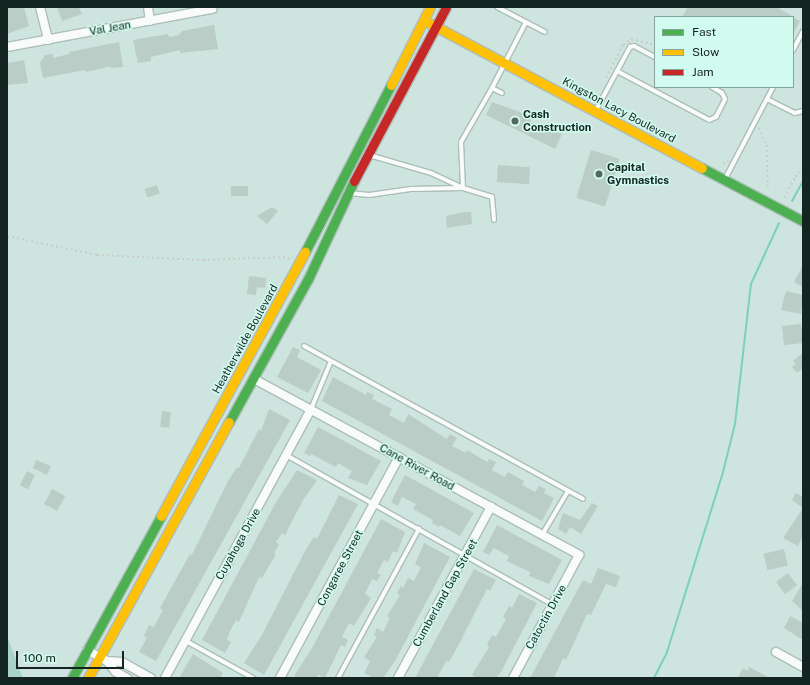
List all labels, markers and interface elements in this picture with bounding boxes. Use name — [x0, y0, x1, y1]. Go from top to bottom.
legend — [654, 16, 794, 88]
street label: Val Jean — [88, 18, 132, 38]
text: Fast — [692, 25, 716, 39]
text: Slow — [692, 45, 719, 59]
text: Jam — [692, 65, 714, 79]
street label: Kingston Lacy Boulevard — [560, 75, 678, 145]
place label: Cash Construction — [523, 108, 591, 134]
marker: Cash Construction — [510, 116, 520, 126]
place label: Capital Gymnastics — [607, 161, 669, 187]
marker: Capital Gymnastics — [594, 169, 604, 179]
street label: Heatherwilde Boulevard — [209, 282, 281, 396]
street label: Cane River Road — [377, 441, 457, 493]
street label: Cuyahoga Drive — [213, 506, 263, 582]
street label: Congaree Street — [314, 528, 366, 608]
street label: Cumberland Gap Street — [410, 537, 480, 649]
street label: Catoctin Drive — [523, 582, 569, 652]
scale bar — [18, 643, 126, 669]
text: 100 m — [23, 651, 56, 665]

